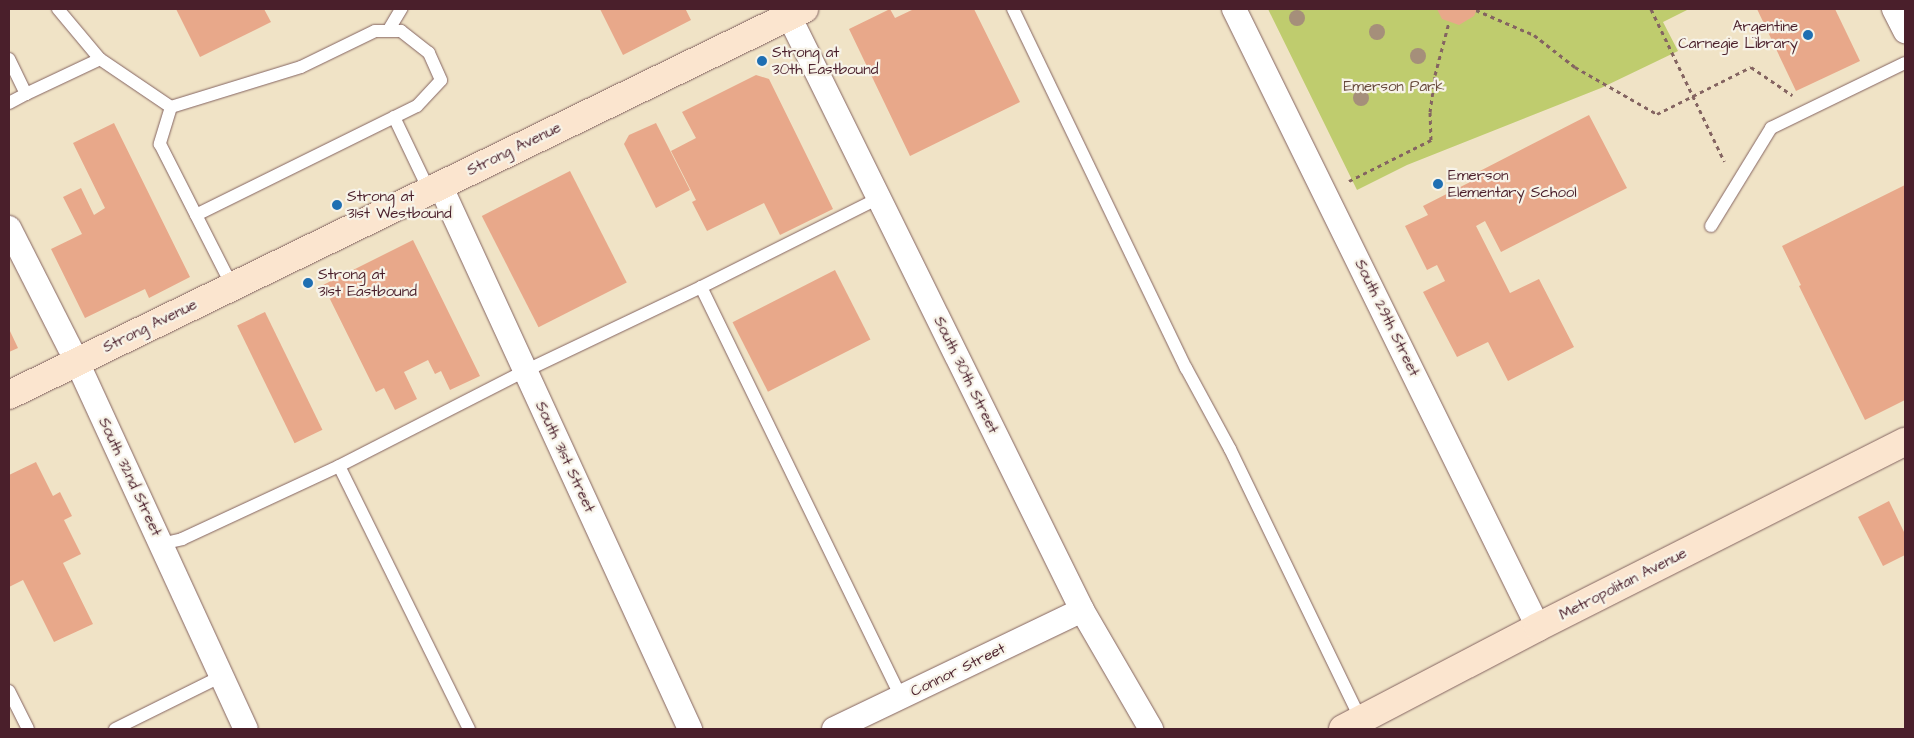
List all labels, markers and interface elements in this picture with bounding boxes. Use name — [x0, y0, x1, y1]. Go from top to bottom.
place label: Argentine Carnegie Library — [1678, 17, 1798, 52]
marker: Argentine Carnegie Library — [1802, 29, 1814, 41]
place label: Strong at 30th Eastbound — [772, 43, 878, 78]
marker: Strong at 30th Eastbound — [756, 55, 768, 67]
park label: Emerson Park — [1343, 78, 1445, 96]
street label: Strong Avenue — [464, 118, 564, 180]
place label: Emerson Elementary School — [1448, 166, 1577, 201]
marker: Emerson Elementary School — [1432, 178, 1444, 190]
place label: Strong at 31st Westbound — [347, 187, 452, 222]
marker: Strong at 31st Westbound — [331, 199, 343, 211]
street label: South 29th Street — [1351, 256, 1423, 380]
place label: Strong at 31st Eastbound — [318, 265, 417, 300]
marker: Strong at 31st Eastbound — [302, 277, 314, 289]
street label: Strong Avenue — [100, 295, 200, 357]
street label: South 30th Street — [930, 314, 1002, 436]
street label: South 31st Street — [531, 399, 599, 515]
street label: South 32nd Street — [95, 415, 165, 539]
street label: Metropolitan Avenue — [1556, 544, 1690, 624]
street label: Connor Street — [908, 639, 1008, 701]

